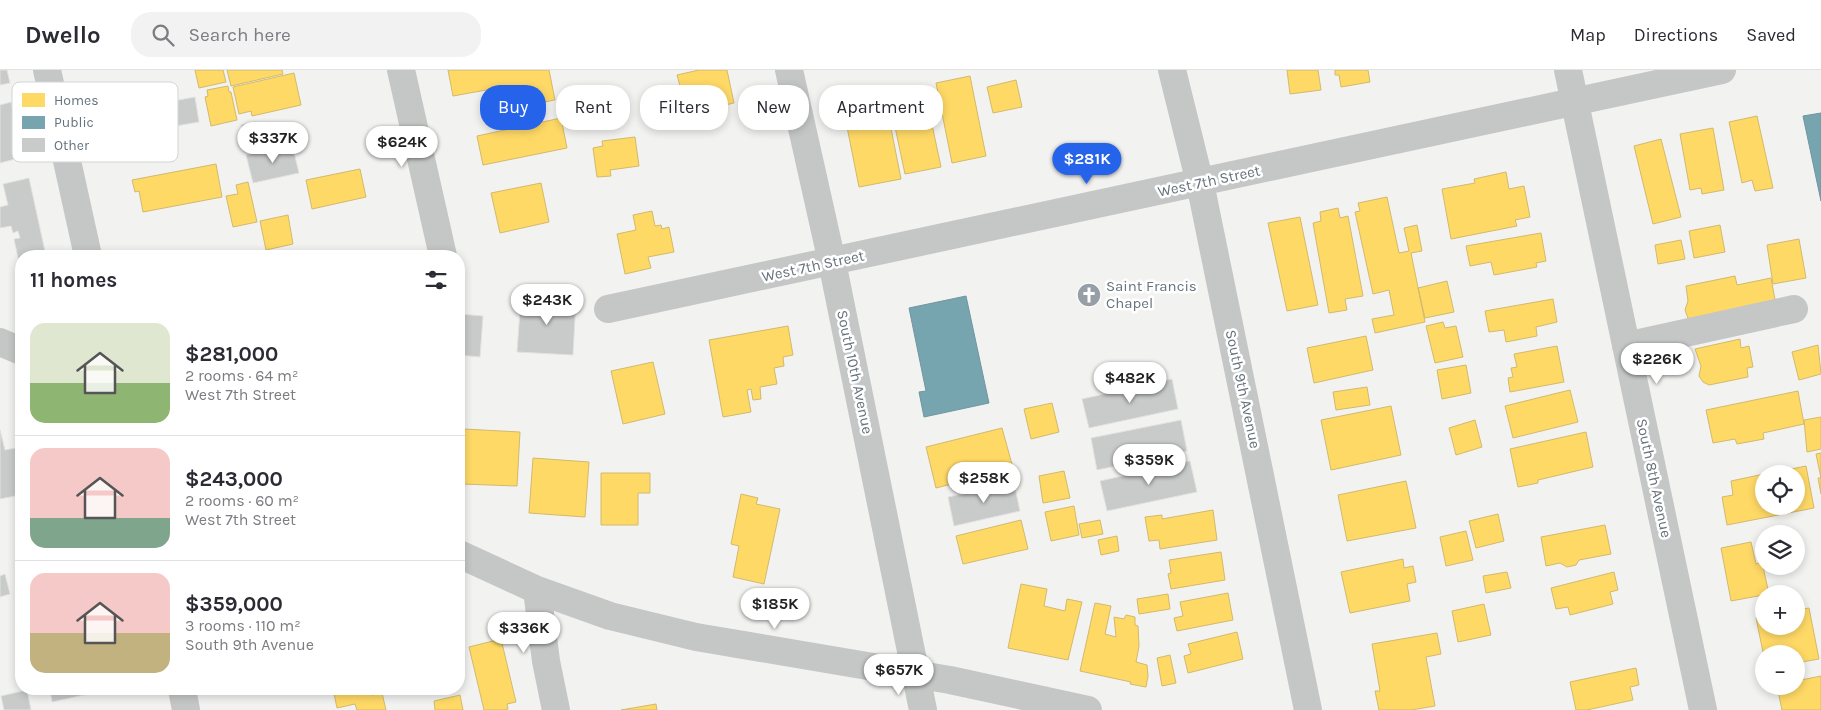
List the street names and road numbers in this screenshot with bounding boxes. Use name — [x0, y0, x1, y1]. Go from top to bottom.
street label: West 7th Street — [1156, 161, 1262, 201]
street label: West 7th Street — [760, 246, 866, 286]
street label: South 10th Avenue — [833, 308, 877, 436]
street label: South 9th Avenue — [1222, 328, 1264, 450]
street label: South 8th Avenue — [1633, 417, 1675, 539]

